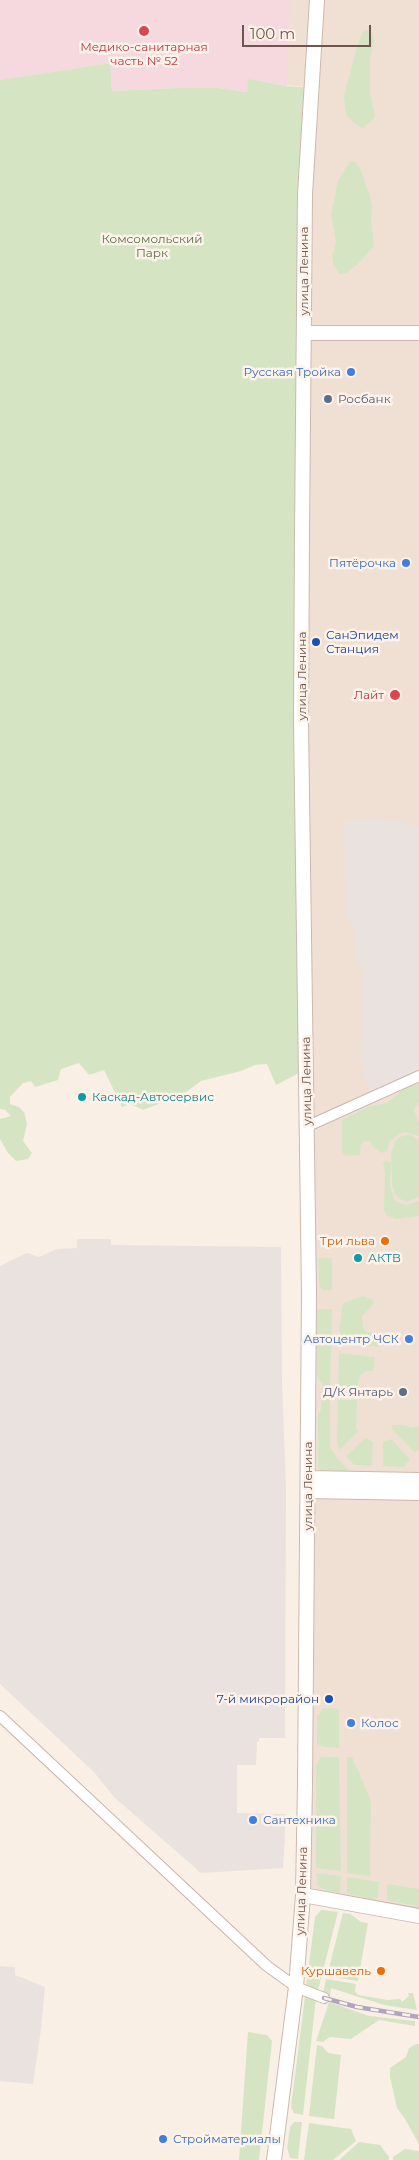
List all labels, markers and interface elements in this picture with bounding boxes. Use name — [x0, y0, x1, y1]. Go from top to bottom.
scale bar — [244, 15, 373, 47]
marker: Медико-санитарная часть № 52 — [137, 24, 151, 38]
text: 100 m — [250, 24, 295, 43]
place label: Медико-санитарная часть № 52 — [80, 40, 208, 68]
street label: улица Ленина — [297, 227, 311, 315]
park label: Комсомольский Парк — [101, 232, 203, 260]
place label: Русская Тройка — [244, 365, 341, 379]
marker: Русская Тройка — [345, 366, 357, 378]
place label: Росбанк — [338, 392, 391, 406]
marker: Росбанк — [322, 393, 334, 405]
place label: Пятёрочка — [329, 556, 396, 570]
marker: Пятёрочка — [400, 557, 412, 569]
place label: СанЭпидем Станция — [326, 628, 399, 656]
street label: улица Ленина — [295, 632, 309, 720]
marker: СанЭпидем Станция — [310, 636, 322, 648]
place label: Лайт — [354, 688, 384, 702]
marker: Лайт — [388, 688, 402, 702]
street label: улица Ленина — [299, 1036, 315, 1126]
place label: Каскад-Автосервис — [92, 1090, 214, 1104]
marker: Каскад-Автосервис — [76, 1091, 88, 1103]
place label: Три льва — [320, 1234, 375, 1248]
marker: Три льва — [379, 1235, 391, 1247]
place label: АКТВ — [368, 1251, 401, 1265]
marker: АКТВ — [352, 1252, 364, 1264]
place label: Автоцентр ЧСК — [303, 1332, 399, 1346]
marker: Автоцентр ЧСК — [403, 1333, 415, 1345]
place label: Д/К Янтарь — [323, 1385, 393, 1399]
marker: Д/К Янтарь — [397, 1386, 409, 1398]
street label: улица Ленина — [301, 1442, 315, 1530]
place label: 7-й микрорайон — [217, 1692, 319, 1706]
marker: 7-й микрорайон — [323, 1693, 335, 1705]
place label: Колос — [361, 1716, 399, 1730]
marker: Колос — [345, 1717, 357, 1729]
place label: Сантехника — [263, 1813, 336, 1827]
marker: Сантехника — [247, 1814, 259, 1826]
street label: улица Ленина — [293, 1846, 311, 1936]
place label: Куршавель — [301, 1964, 371, 1978]
marker: Куршавель — [375, 1965, 387, 1977]
place label: Стройматериалы — [173, 2132, 281, 2146]
marker: Стройматериалы — [157, 2133, 169, 2145]

